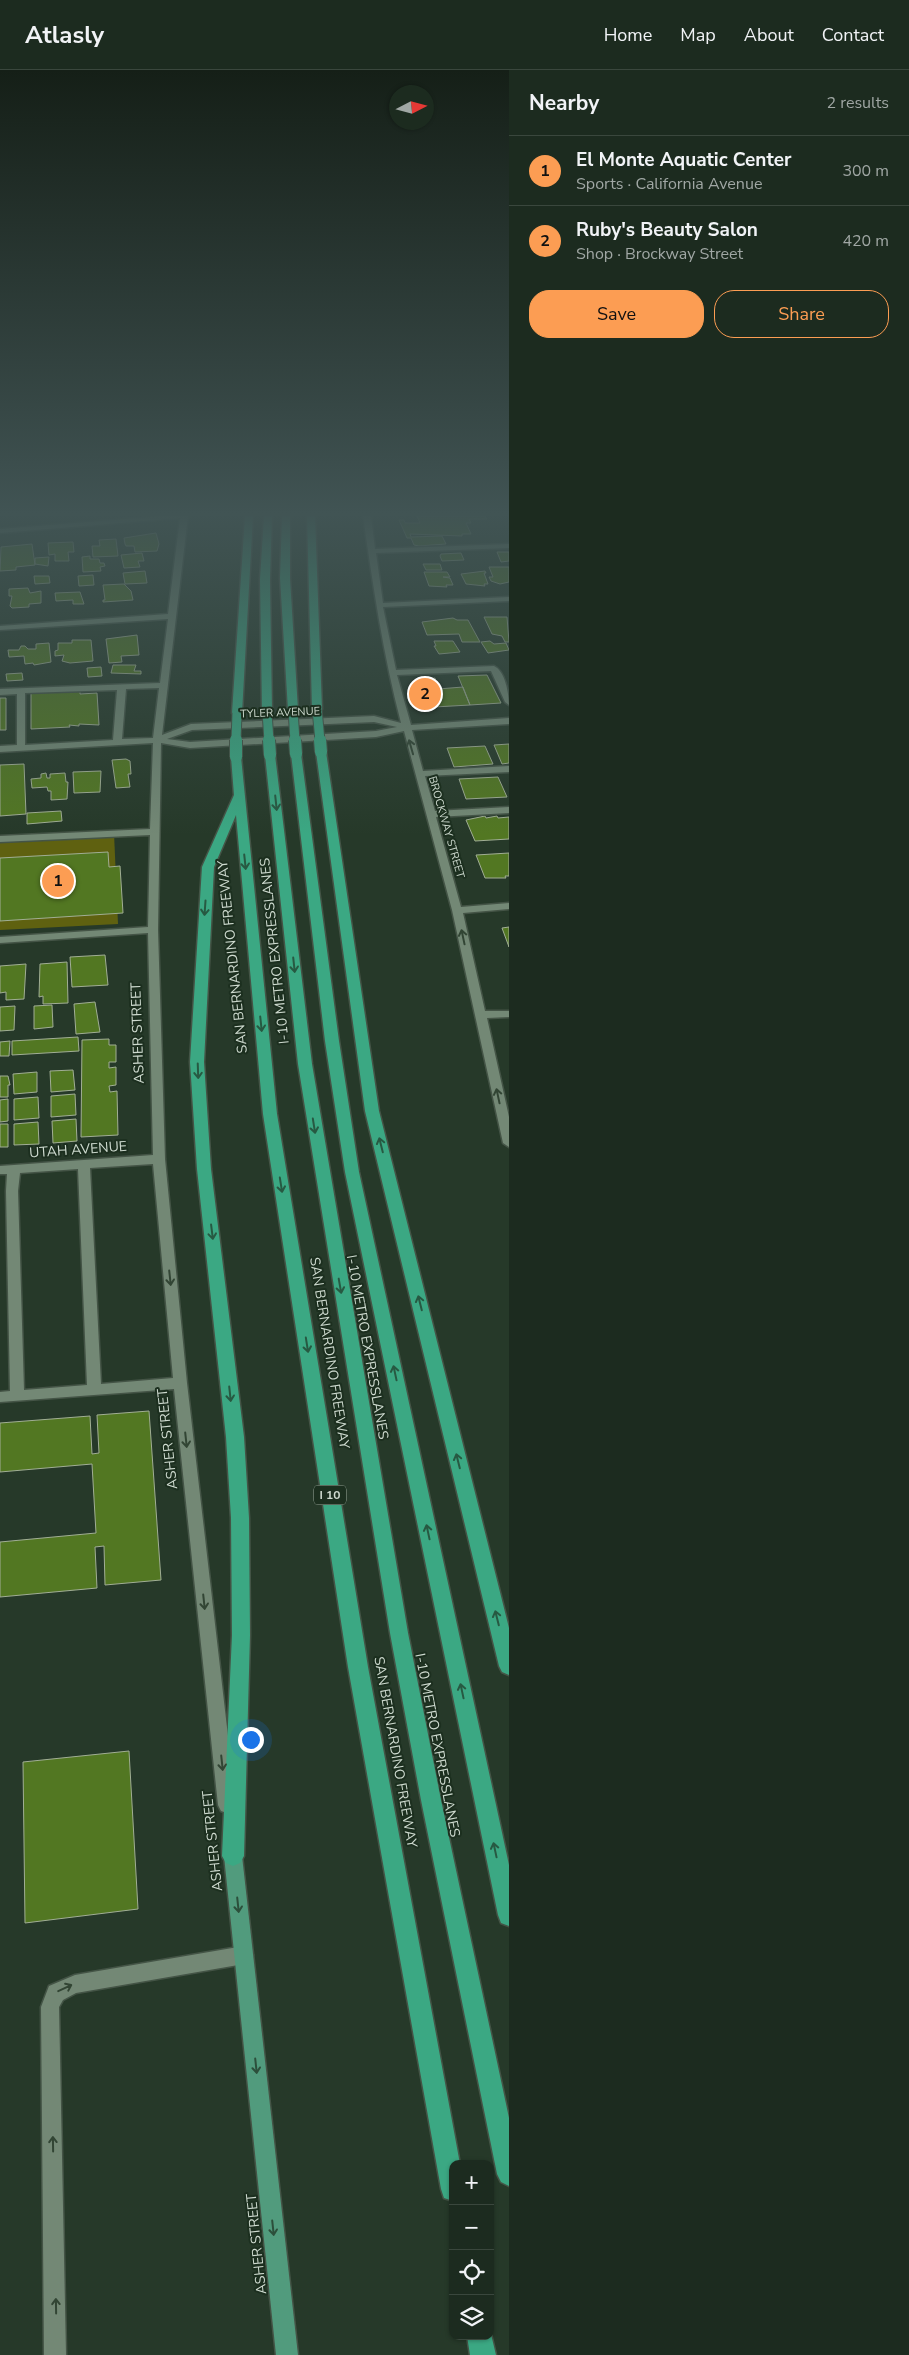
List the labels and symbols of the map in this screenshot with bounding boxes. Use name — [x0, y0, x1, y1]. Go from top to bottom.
north arrow — [389, 85, 434, 130]
pin: 2 — [409, 675, 441, 713]
street label: TYLER AVENUE — [240, 704, 320, 721]
one-way arrow — [406, 739, 416, 755]
street label: BROCKWAY STREET — [425, 774, 468, 880]
one-way arrow — [271, 795, 281, 811]
one-way arrow — [240, 854, 250, 870]
street label: I-10 METRO EXPRESSLANES — [255, 857, 294, 1045]
street label: SAN BERNARDINO FREEWAY — [213, 859, 252, 1054]
pin: 1 — [42, 862, 74, 900]
one-way arrow — [201, 900, 210, 916]
one-way arrow — [458, 930, 467, 946]
one-way arrow — [289, 957, 299, 973]
street label: ASHER STREET — [126, 981, 149, 1084]
one-way arrow — [256, 1015, 266, 1031]
one-way arrow — [193, 1062, 202, 1078]
one-way arrow — [493, 1089, 502, 1105]
one-way arrow — [309, 1118, 319, 1134]
street label: UTAH AVENUE — [28, 1137, 128, 1162]
one-way arrow — [376, 1138, 385, 1154]
one-way arrow — [276, 1177, 286, 1193]
one-way arrow — [207, 1224, 217, 1240]
street label: I-10 METRO EXPRESSLANES — [342, 1253, 393, 1441]
street label: SAN BERNARDINO FREEWAY — [305, 1256, 354, 1451]
one-way arrow — [165, 1270, 175, 1286]
one-way arrow — [336, 1278, 346, 1294]
one-way arrow — [415, 1295, 424, 1311]
one-way arrow — [302, 1337, 312, 1353]
one-way arrow — [390, 1366, 399, 1382]
one-way arrow — [225, 1386, 235, 1402]
street label: ASHER STREET — [153, 1387, 182, 1490]
one-way arrow — [181, 1432, 191, 1448]
one-way arrow — [453, 1453, 463, 1469]
road number: I 10 — [314, 1486, 346, 1504]
one-way arrow — [423, 1525, 433, 1541]
one-way arrow — [199, 1593, 209, 1609]
one-way arrow — [492, 1611, 501, 1627]
street label: I-10 METRO EXPRESSLANES — [410, 1651, 465, 1839]
street label: SAN BERNARDINO FREEWAY — [369, 1655, 422, 1850]
one-way arrow — [457, 1684, 466, 1700]
your location — [238, 1727, 264, 1753]
one-way arrow — [217, 1755, 227, 1771]
street label: ASHER STREET — [198, 1789, 227, 1892]
one-way arrow — [490, 1843, 500, 1859]
one-way arrow — [233, 1896, 243, 1912]
one-way arrow — [57, 1983, 72, 1993]
one-way arrow — [251, 2058, 261, 2074]
one-way arrow — [48, 2136, 58, 2152]
street label: ASHER STREET — [242, 2192, 271, 2295]
one-way arrow — [268, 2220, 278, 2236]
one-way arrow — [51, 2299, 61, 2315]

